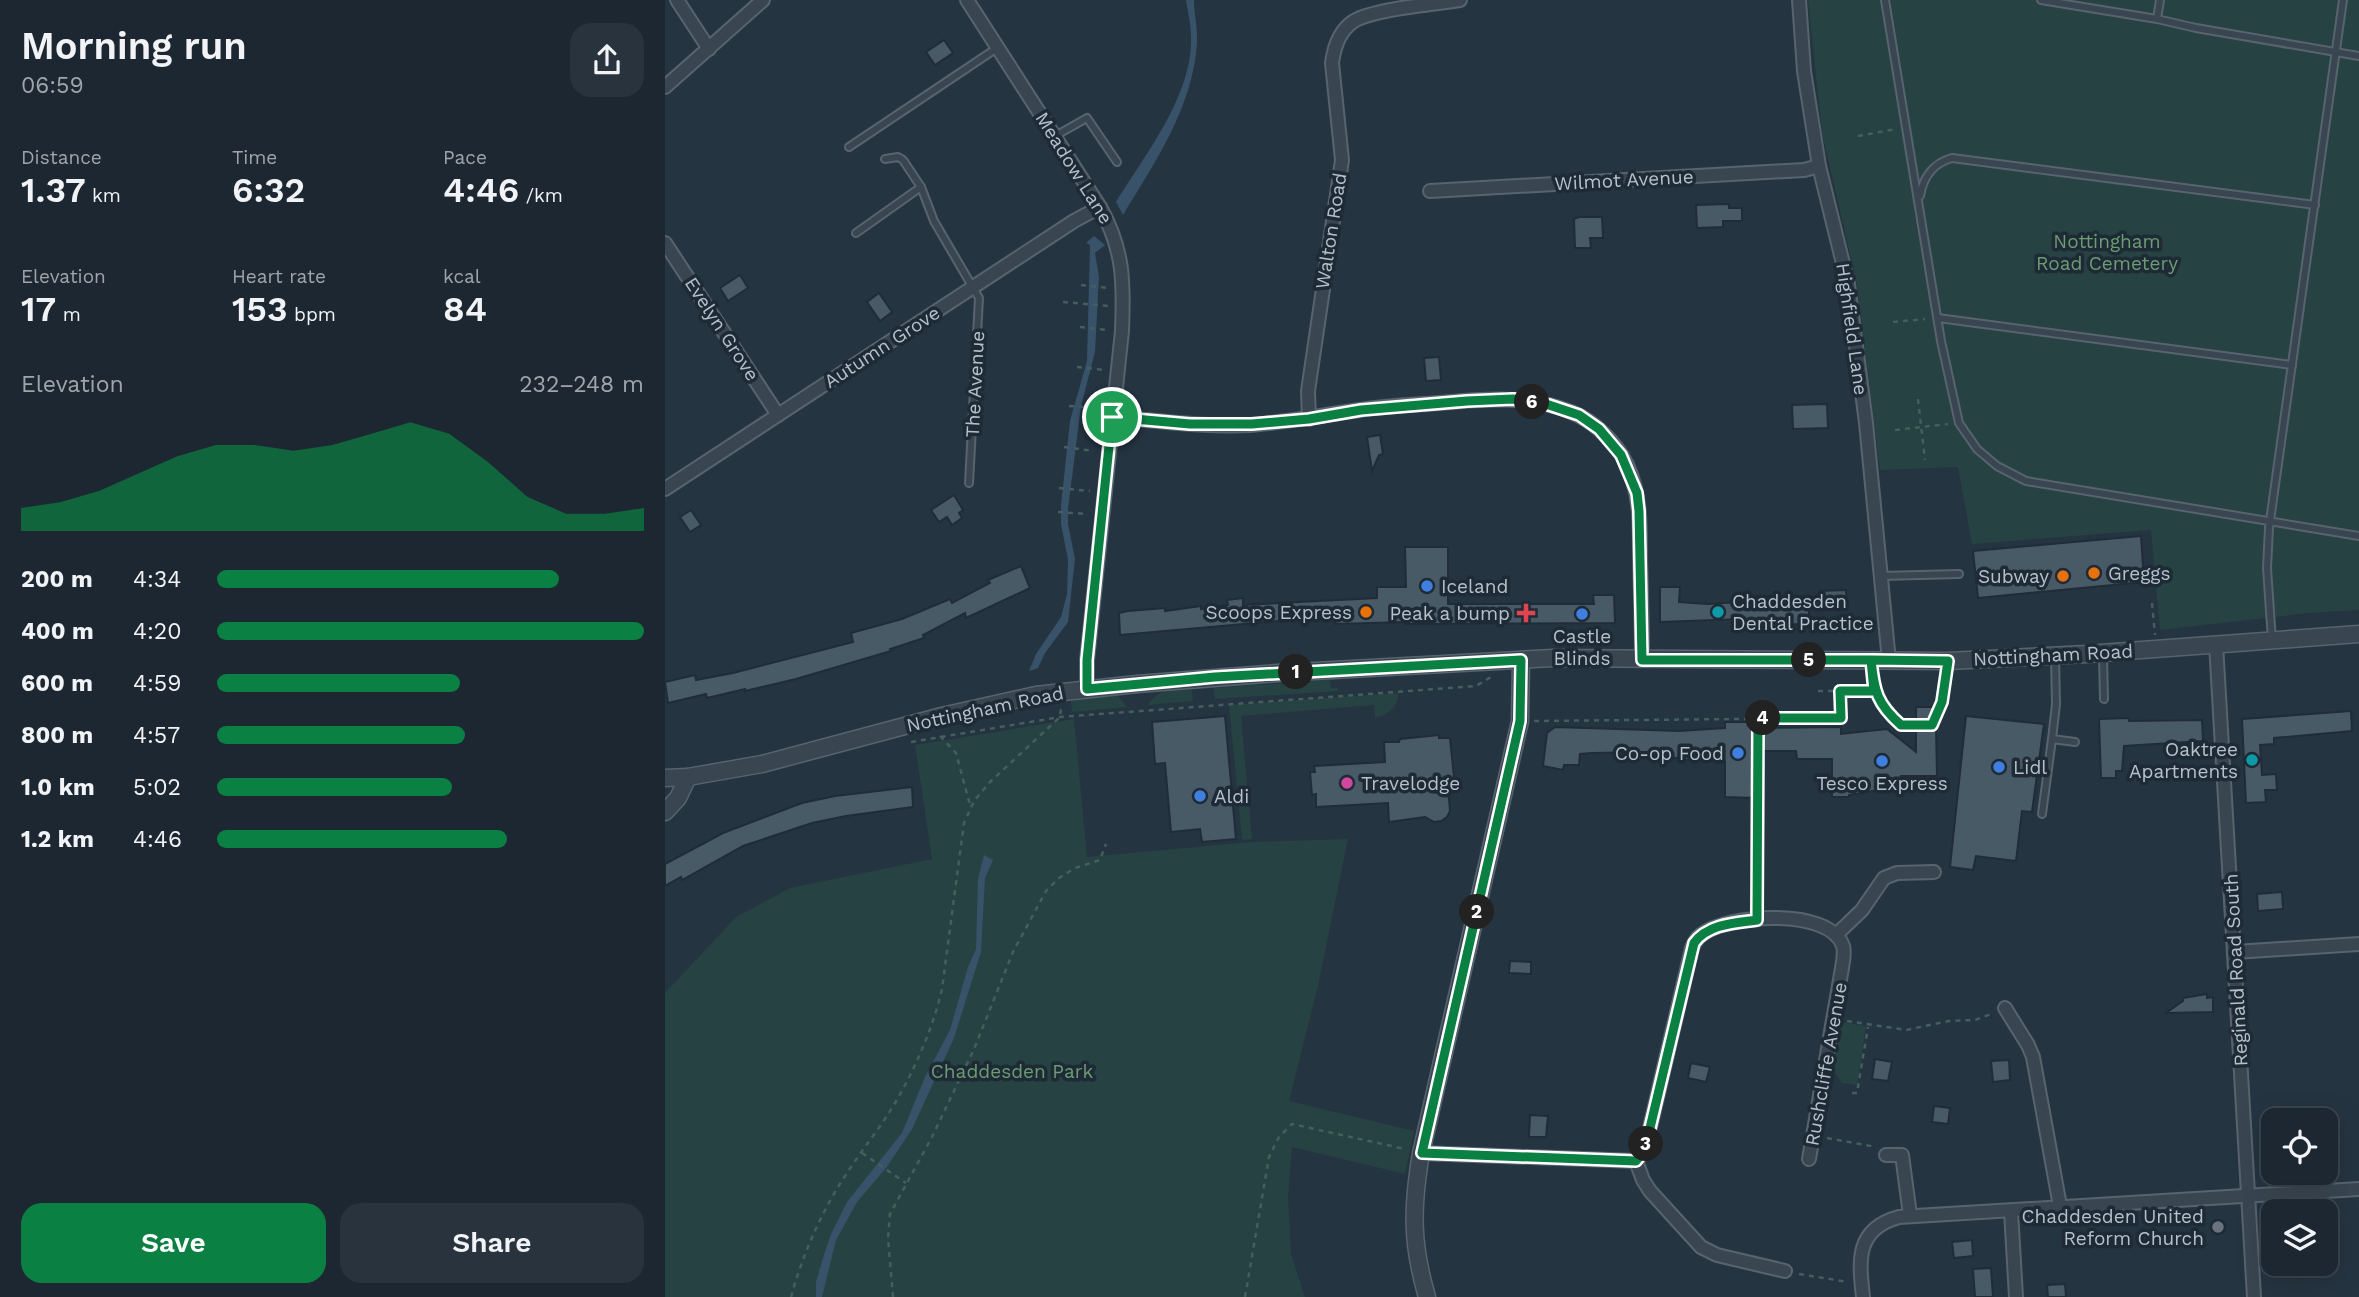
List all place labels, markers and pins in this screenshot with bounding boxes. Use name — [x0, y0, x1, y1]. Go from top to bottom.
pin: 6 — [1515, 384, 1549, 420]
pin — [1082, 387, 1142, 447]
place label: Greggs — [2108, 562, 2170, 585]
place label: Subway — [1978, 565, 2049, 588]
marker: Greggs — [2086, 565, 2102, 581]
marker: Subway — [2055, 568, 2071, 584]
place label: Iceland — [1441, 575, 1508, 598]
marker: Iceland — [1419, 578, 1435, 594]
place label: Chaddesden Dental Practice — [1732, 590, 1874, 635]
place label: Scoops Express — [1205, 601, 1352, 624]
place label: Peak a bump — [1390, 602, 1510, 625]
marker: Peak a bump — [1516, 603, 1536, 623]
marker: Scoops Express — [1358, 604, 1374, 620]
marker: Chaddesden Dental Practice — [1710, 604, 1726, 620]
marker: Castle Blinds — [1574, 606, 1590, 622]
place label: Castle Blinds — [1553, 625, 1611, 670]
pin: 5 — [1791, 642, 1827, 678]
pin: 1 — [1279, 654, 1313, 690]
pin: 4 — [1745, 700, 1781, 736]
place label: Oaktree Apartments — [2129, 738, 2238, 783]
place label: Co-op Food — [1615, 742, 1724, 765]
marker: Co-op Food — [1730, 745, 1746, 761]
marker: Oaktree Apartments — [2244, 752, 2260, 768]
marker: Tesco Express — [1874, 753, 1890, 769]
place label: Lidl — [2013, 756, 2047, 779]
marker: Lidl — [1991, 759, 2007, 775]
place label: Travelodge — [1361, 772, 1460, 795]
place label: Tesco Express — [1816, 772, 1948, 795]
marker: Travelodge — [1339, 775, 1355, 791]
place label: Aldi — [1214, 785, 1249, 808]
marker: Aldi — [1192, 788, 1208, 804]
pin: 2 — [1459, 894, 1495, 930]
pin: 3 — [1629, 1126, 1663, 1162]
place label: Chaddesden United Reform Church — [2022, 1205, 2204, 1250]
marker: Chaddesden United Reform Church — [2210, 1219, 2226, 1235]

